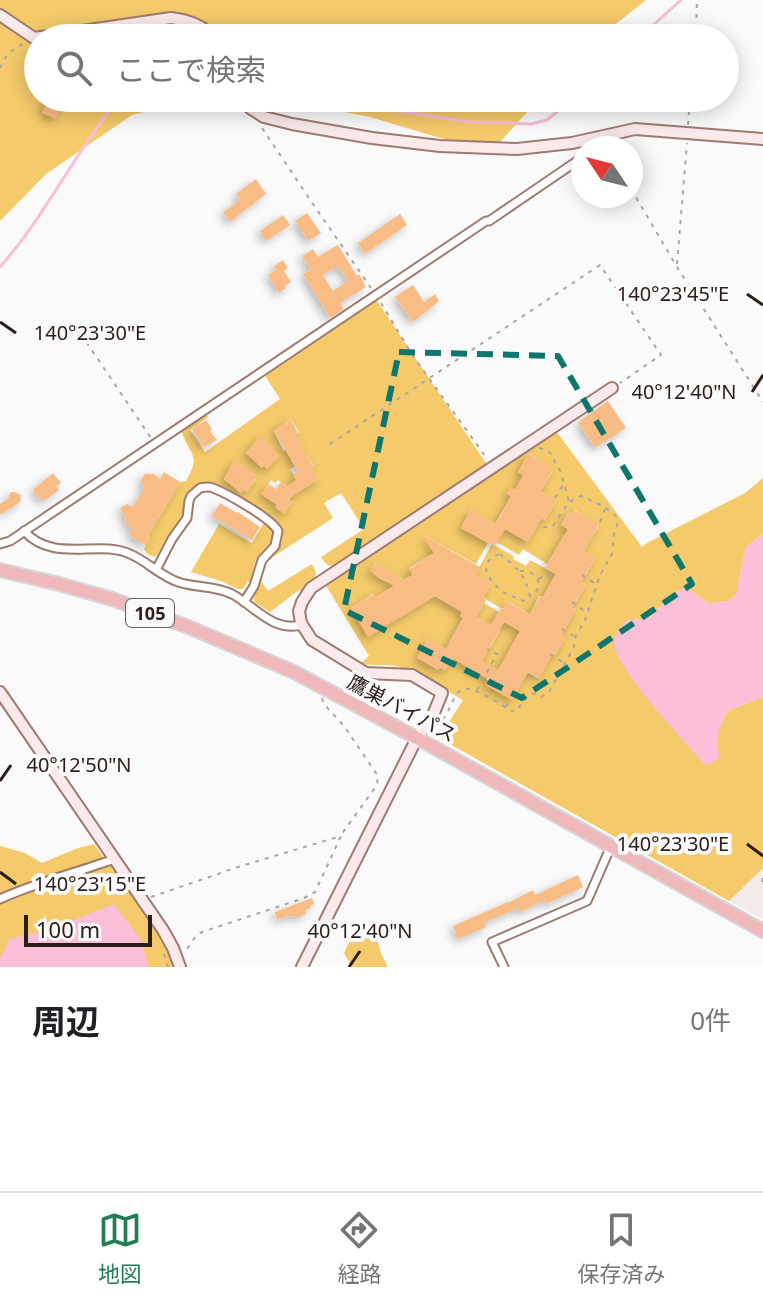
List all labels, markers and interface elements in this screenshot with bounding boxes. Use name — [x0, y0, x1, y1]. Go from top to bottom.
search box — [24, 24, 739, 112]
icon: search — [52, 46, 96, 90]
text: ここで検索 — [116, 49, 266, 90]
north arrow — [571, 136, 643, 208]
text: 140°23'45"E — [617, 280, 729, 307]
text: 140°23'30"E — [34, 319, 146, 346]
text: 40°12'40"N — [631, 378, 737, 405]
road number: 105 — [126, 599, 174, 627]
street label: 鷹巣バイパス — [343, 668, 461, 748]
text: 40°12'50"N — [26, 751, 132, 778]
text: 140°23'30"E — [617, 830, 729, 857]
text: 140°23'15"E — [34, 870, 146, 897]
scale bar — [24, 911, 152, 947]
text: 100 m — [36, 914, 100, 944]
text: 40°12'40"N — [307, 917, 413, 944]
text: 周辺 — [32, 998, 100, 1044]
text: 0件 — [690, 1002, 731, 1038]
tab: 地図 — [98, 1208, 142, 1288]
tab: 経路 — [337, 1208, 381, 1288]
tab: 保存済み — [577, 1208, 665, 1288]

